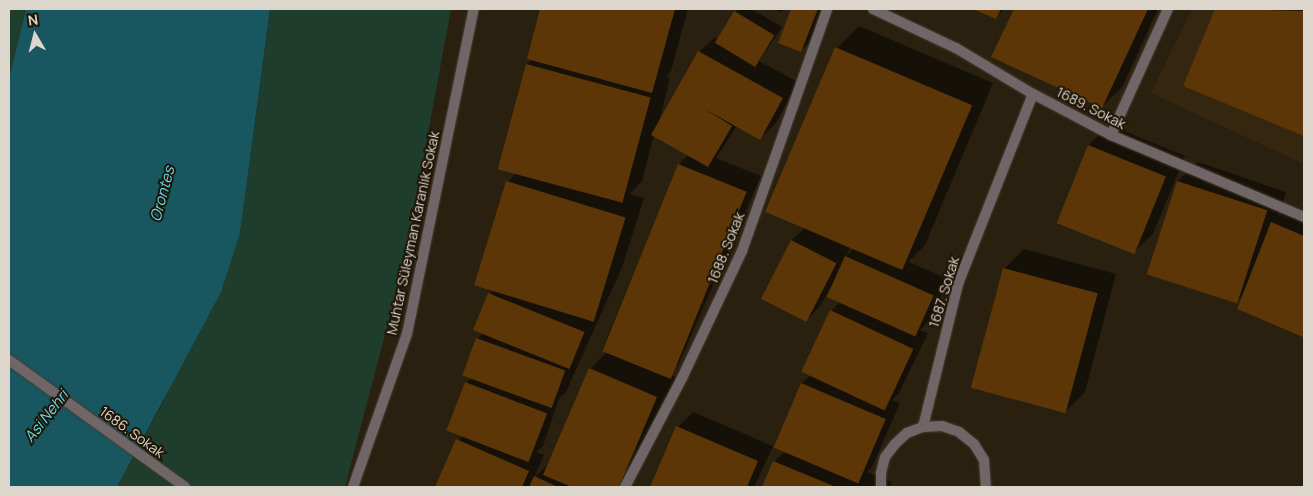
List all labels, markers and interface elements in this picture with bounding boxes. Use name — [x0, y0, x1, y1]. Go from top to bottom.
north arrow — [10, 10, 60, 60]
text: N — [27, 10, 39, 30]
street label: 1689. Sokak — [1054, 83, 1128, 133]
street label: Muhtar Süleyman Karanlık Sokak — [383, 130, 443, 336]
water label: Orontes — [146, 165, 178, 223]
street label: 1688. Sokak — [704, 210, 748, 286]
street label: 1687. Sokak — [925, 254, 963, 330]
water label: Asi Nehri — [20, 387, 72, 445]
street label: 1686. Sokak — [96, 403, 168, 461]

